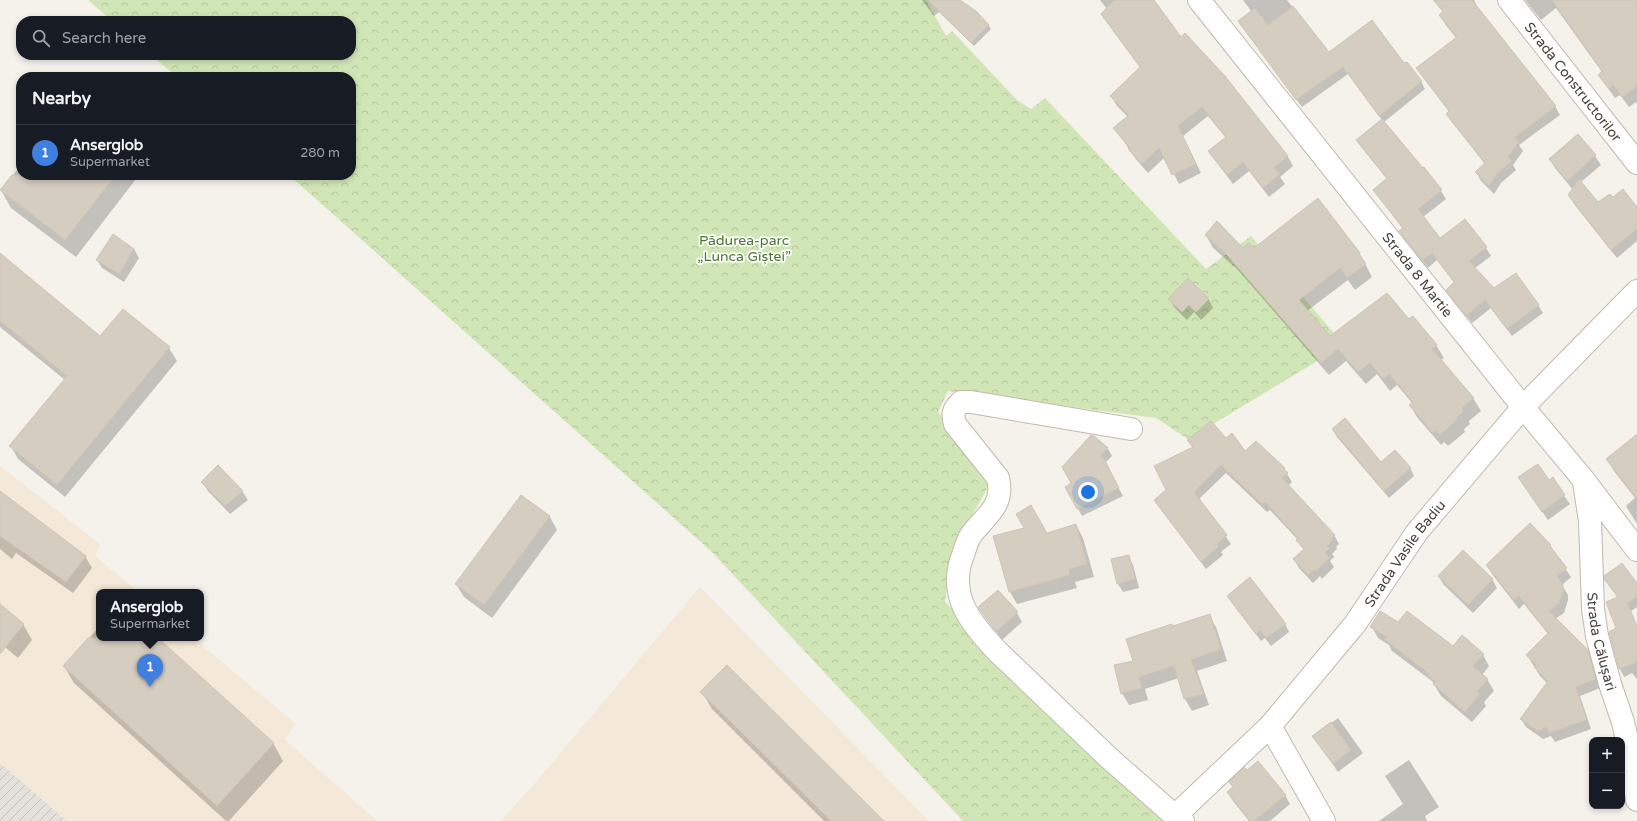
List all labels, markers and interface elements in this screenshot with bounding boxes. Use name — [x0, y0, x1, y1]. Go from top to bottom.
search box — [16, 16, 356, 60]
street label: Strada Constructorilor — [1521, 19, 1626, 145]
icon: search — [30, 27, 52, 49]
text: Search here — [62, 29, 146, 47]
text: Nearby — [32, 88, 91, 109]
text: Anserglob — [70, 136, 143, 154]
text: 1 — [41, 145, 49, 161]
text: 280 m — [300, 145, 340, 161]
text: Supermarket — [70, 154, 150, 170]
street label: Strada 8 Martie — [1379, 229, 1456, 320]
park label: Pădurea-parc „Lunca Gîștei” — [697, 232, 791, 265]
your location — [1078, 482, 1098, 502]
street label: Strada Vasile Badiu — [1360, 496, 1449, 610]
popup — [96, 589, 204, 641]
street label: Strada Călușari — [1584, 592, 1620, 693]
text: Anserglob — [110, 598, 183, 616]
text: Supermarket — [110, 616, 190, 632]
pin: 1 — [137, 654, 163, 687]
map controls — [1589, 737, 1625, 809]
button: + — [1589, 737, 1625, 773]
button: − — [1589, 773, 1625, 809]

